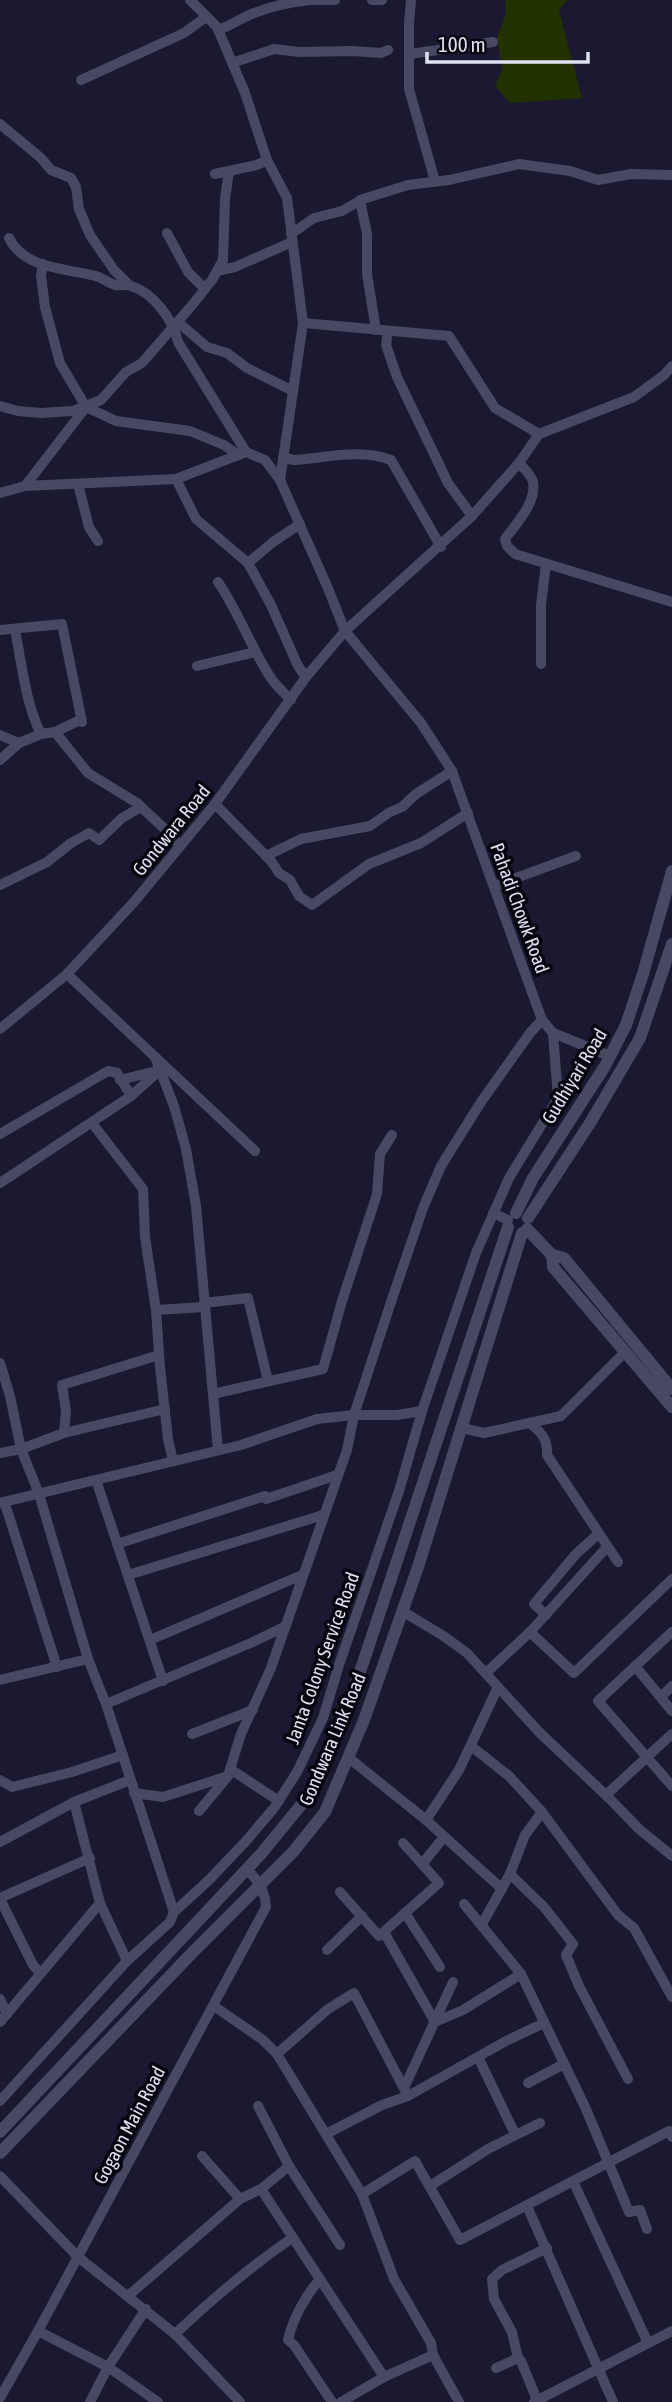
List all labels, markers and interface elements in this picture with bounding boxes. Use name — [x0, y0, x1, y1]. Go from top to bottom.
scale bar — [427, 21, 588, 65]
text: 100 m — [438, 32, 486, 56]
street label: Gondwara Road — [128, 780, 214, 880]
street label: Pahadi Chowk Road — [486, 840, 554, 976]
street label: Gudhiyari Road — [537, 1024, 611, 1128]
street label: Janta Colony Service Road — [281, 1569, 363, 1747]
street label: Gondwara Link Road — [294, 1669, 370, 1809]
street label: Gogaon Main Road — [89, 2062, 169, 2188]

